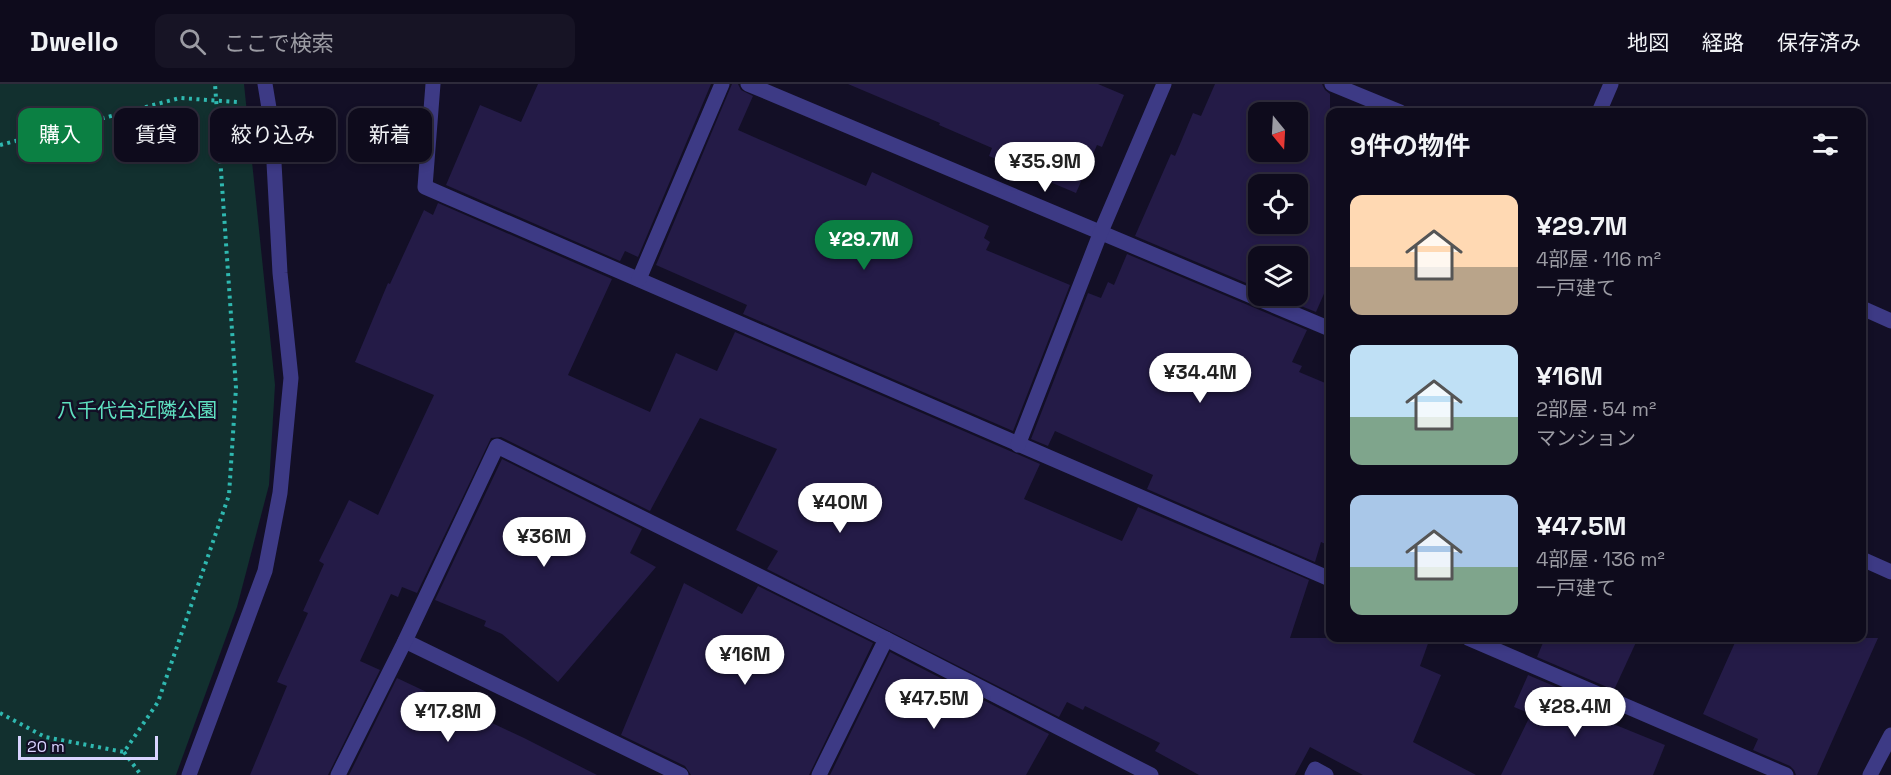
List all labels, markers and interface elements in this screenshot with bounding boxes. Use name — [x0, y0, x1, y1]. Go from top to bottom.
search box — [155, 14, 575, 68]
text: Dwello — [30, 23, 119, 59]
icon: search — [176, 25, 209, 58]
text: ここで検索 — [224, 29, 334, 57]
text: 地図 — [1627, 29, 1669, 56]
text: 経路 — [1702, 29, 1744, 56]
text: 保存済み — [1777, 29, 1861, 56]
north arrow — [1248, 102, 1308, 162]
map controls — [1248, 102, 1308, 306]
chip: 購入 — [18, 108, 102, 162]
chip: 賃貸 — [114, 108, 198, 162]
chip: 絞り込み — [210, 108, 336, 162]
chip: 新着 — [348, 108, 432, 162]
icon: filters — [1809, 128, 1842, 161]
text: 9件の物件 — [1350, 129, 1470, 163]
pin: ¥35.9M — [996, 142, 1094, 193]
text: ¥35.9M — [1009, 148, 1081, 174]
button: locate — [1248, 174, 1308, 234]
text: ¥29.7M — [1536, 209, 1627, 243]
icon: home — [1398, 219, 1470, 291]
pin: ¥29.7M — [815, 220, 913, 271]
text: ¥29.7M — [829, 226, 899, 252]
button: layers — [1248, 246, 1308, 306]
text: 4部屋 · 116 m² — [1536, 246, 1661, 272]
text: 一戸建て — [1536, 275, 1616, 301]
pin: ¥34.4M — [1151, 353, 1249, 404]
text: ¥34.4M — [1163, 359, 1237, 385]
text: ¥16M — [1536, 359, 1603, 393]
icon: home — [1398, 369, 1470, 441]
text: 2部屋 · 54 m² — [1536, 396, 1656, 422]
park label: 八千代台近隣公園 — [57, 397, 217, 423]
text: マンション — [1536, 425, 1636, 451]
pin: ¥40M — [804, 483, 876, 534]
text: ¥40M — [812, 489, 868, 515]
text: ¥47.5M — [1536, 509, 1626, 543]
pin: ¥36M — [508, 517, 580, 568]
icon: home — [1398, 519, 1470, 591]
text: ¥36M — [517, 523, 571, 549]
text: 4部屋 · 136 m² — [1536, 546, 1665, 572]
text: 一戸建て — [1536, 575, 1616, 601]
pin: ¥16M — [709, 635, 781, 686]
text: ¥16M — [719, 641, 771, 667]
pin: ¥47.5M — [885, 679, 983, 730]
text: ¥47.5M — [899, 685, 969, 711]
pin: ¥28.4M — [1526, 687, 1624, 738]
pin: ¥17.8M — [399, 692, 497, 743]
text: ¥28.4M — [1539, 693, 1611, 719]
text: ¥17.8M — [415, 698, 481, 724]
scale bar — [18, 733, 158, 760]
text: 20 m — [27, 736, 65, 757]

